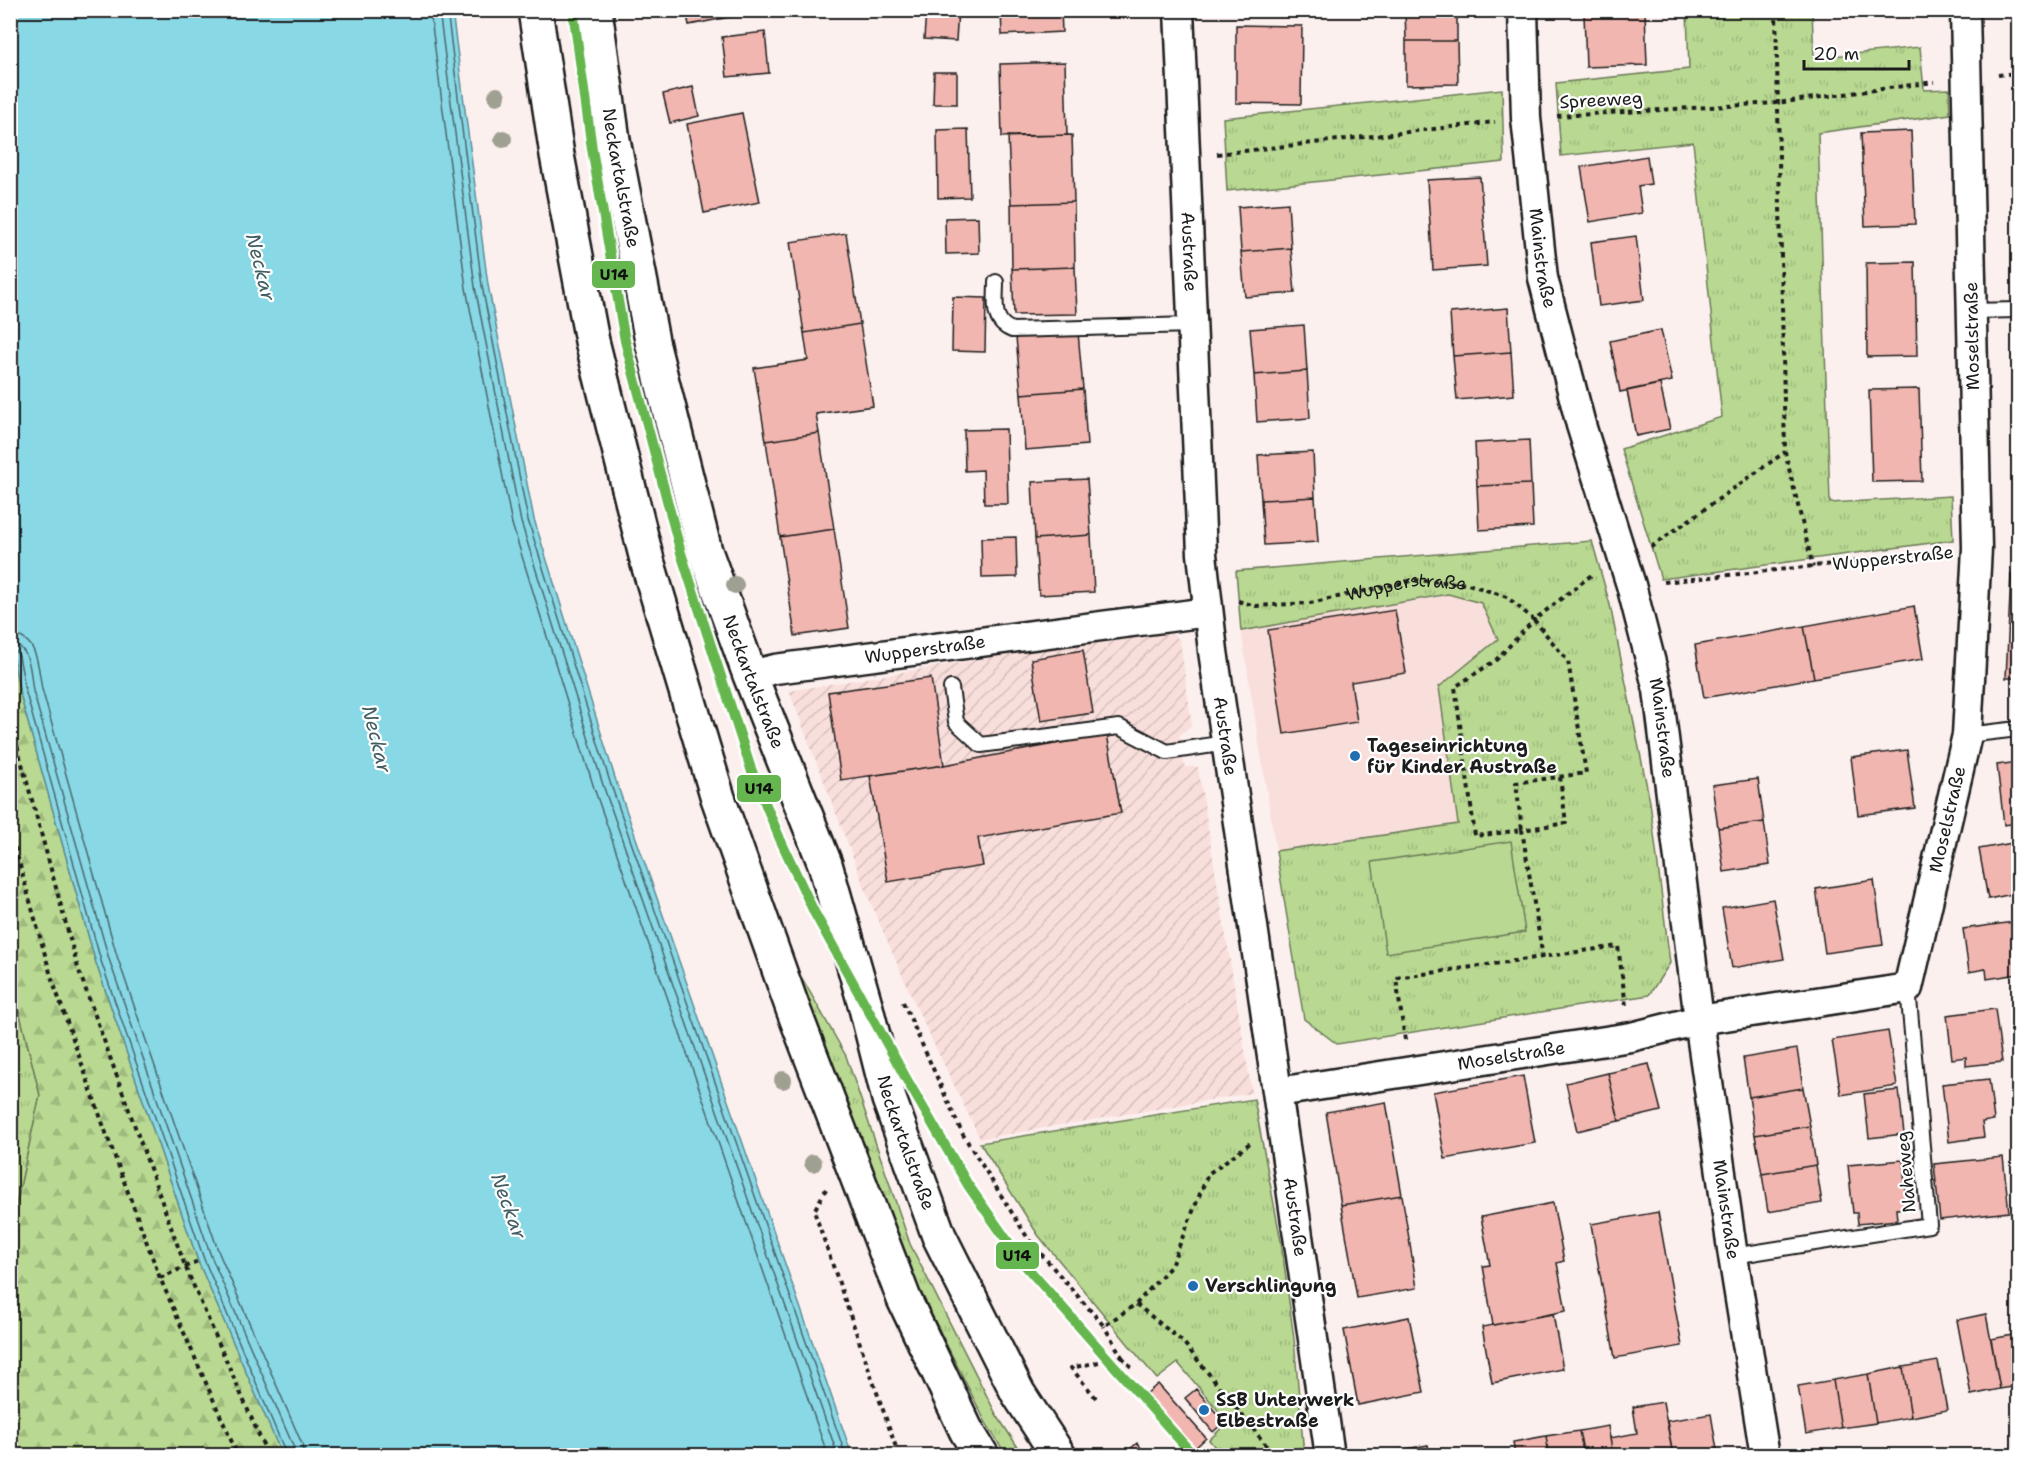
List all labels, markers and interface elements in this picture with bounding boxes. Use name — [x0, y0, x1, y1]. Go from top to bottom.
scale bar — [1804, 33, 1909, 71]
text: 20 m — [1813, 42, 1859, 66]
street label: Spreeweg — [1559, 86, 1643, 114]
street label: Neckartalstraße — [597, 107, 646, 250]
street label: Mainstraße — [1524, 207, 1562, 311]
street label: Austraße — [1176, 211, 1203, 292]
water label: Neckar — [240, 230, 282, 304]
line badge: U14 — [591, 260, 636, 289]
text: U14 — [599, 264, 629, 285]
street label: Moselstraße — [1959, 281, 1985, 391]
street label: Wupperstraße — [1831, 540, 1955, 576]
street label: Wupperstraße — [1344, 568, 1467, 607]
street label: Neckartalstraße — [717, 611, 790, 752]
street label: Wupperstraße — [863, 629, 987, 669]
street label: Mainstraße — [1643, 675, 1681, 779]
street label: Austraße — [1208, 695, 1243, 777]
water label: Neckar — [356, 702, 398, 776]
place label: Tageseinrichtung für Kinder Austraße — [1367, 734, 1557, 779]
marker: Tageseinrichtung für Kinder Austraße — [1348, 749, 1362, 763]
street label: Moselstraße — [1923, 764, 1971, 875]
line badge: U14 — [736, 774, 782, 803]
text: U14 — [744, 778, 774, 799]
street label: Moselstraße — [1456, 1035, 1567, 1076]
street label: Neckartalstraße — [871, 1073, 941, 1213]
street label: Naheweg — [1890, 1130, 1922, 1214]
street label: Mainstraße — [1707, 1158, 1745, 1261]
water label: Neckar — [485, 1169, 533, 1243]
street label: Austraße — [1278, 1176, 1313, 1258]
line badge: U14 — [995, 1241, 1040, 1270]
text: U14 — [1002, 1245, 1032, 1266]
place label: Verschlingung — [1205, 1274, 1337, 1298]
marker: Verschlingung — [1186, 1279, 1200, 1293]
place label: SSB Unterwerk Elbestraße — [1216, 1388, 1355, 1433]
marker: SSB Unterwerk Elbestraße — [1197, 1403, 1211, 1417]

